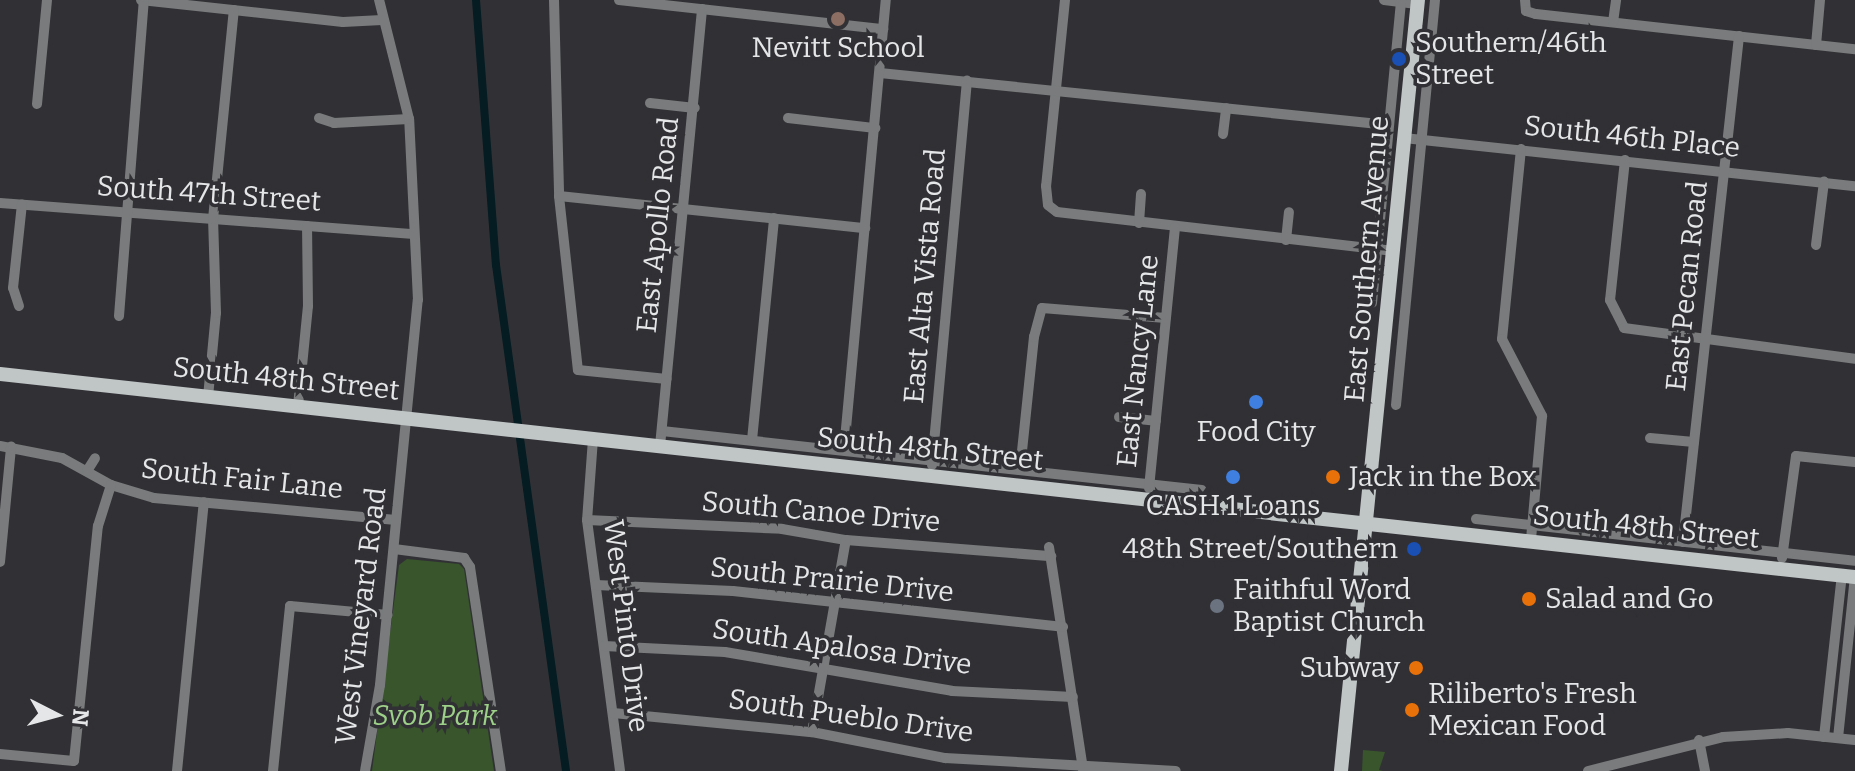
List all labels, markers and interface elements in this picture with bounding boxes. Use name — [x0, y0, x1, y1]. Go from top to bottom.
marker: Nevitt School — [829, 10, 847, 28]
place label: Southern/46th Street — [1415, 26, 1607, 92]
place label: Nevitt School — [751, 31, 925, 65]
marker: Southern/46th Street — [1390, 50, 1408, 68]
street label: South 46th Place — [1522, 109, 1742, 165]
street label: East Southern Avenue — [1338, 114, 1396, 404]
street label: East Apollo Road — [630, 115, 686, 335]
street label: East Alta Vista Road — [897, 147, 953, 405]
street label: South 47th Street — [96, 169, 322, 219]
street label: East Pecan Road — [1659, 179, 1715, 393]
street label: East Nancy Lane — [1110, 253, 1166, 469]
street label: South 48th Street — [171, 350, 401, 408]
marker: Food City — [1247, 393, 1265, 411]
place label: Food City — [1196, 415, 1316, 449]
street label: South 48th Street — [815, 420, 1045, 478]
street label: South Fair Lane — [139, 452, 345, 506]
place label: Jack in the Box — [1349, 460, 1537, 494]
marker: CASH 1 Loans — [1224, 468, 1242, 486]
marker: Jack in the Box — [1324, 468, 1342, 486]
street label: West Vineyard Road — [329, 485, 393, 747]
street label: South Canoe Drive — [700, 485, 942, 539]
place label: CASH 1 Loans — [1146, 489, 1320, 523]
street label: South 48th Street — [1531, 498, 1761, 556]
street label: West Pinto Drive — [596, 518, 656, 734]
place label: 48th Street/Southern — [1122, 532, 1398, 566]
marker: 48th Street/Southern — [1405, 540, 1423, 558]
street label: South Prairie Drive — [709, 551, 955, 609]
place label: Faithful Word Baptist Church — [1233, 573, 1425, 639]
place label: Salad and Go — [1545, 582, 1714, 616]
marker: Salad and Go — [1520, 590, 1538, 608]
marker: Faithful Word Baptist Church — [1208, 597, 1226, 615]
street label: South Apalosa Drive — [710, 612, 974, 682]
place label: Subway — [1299, 651, 1400, 685]
marker: Subway — [1407, 659, 1425, 677]
north arrow — [16, 675, 96, 755]
place label: Riliberto's Fresh Mexican Food — [1428, 677, 1637, 743]
street label: South Pueblo Drive — [726, 682, 976, 750]
park label: Svob Park — [373, 699, 497, 733]
marker: Riliberto's Fresh Mexican Food — [1403, 701, 1421, 719]
text: N — [66, 708, 95, 727]

